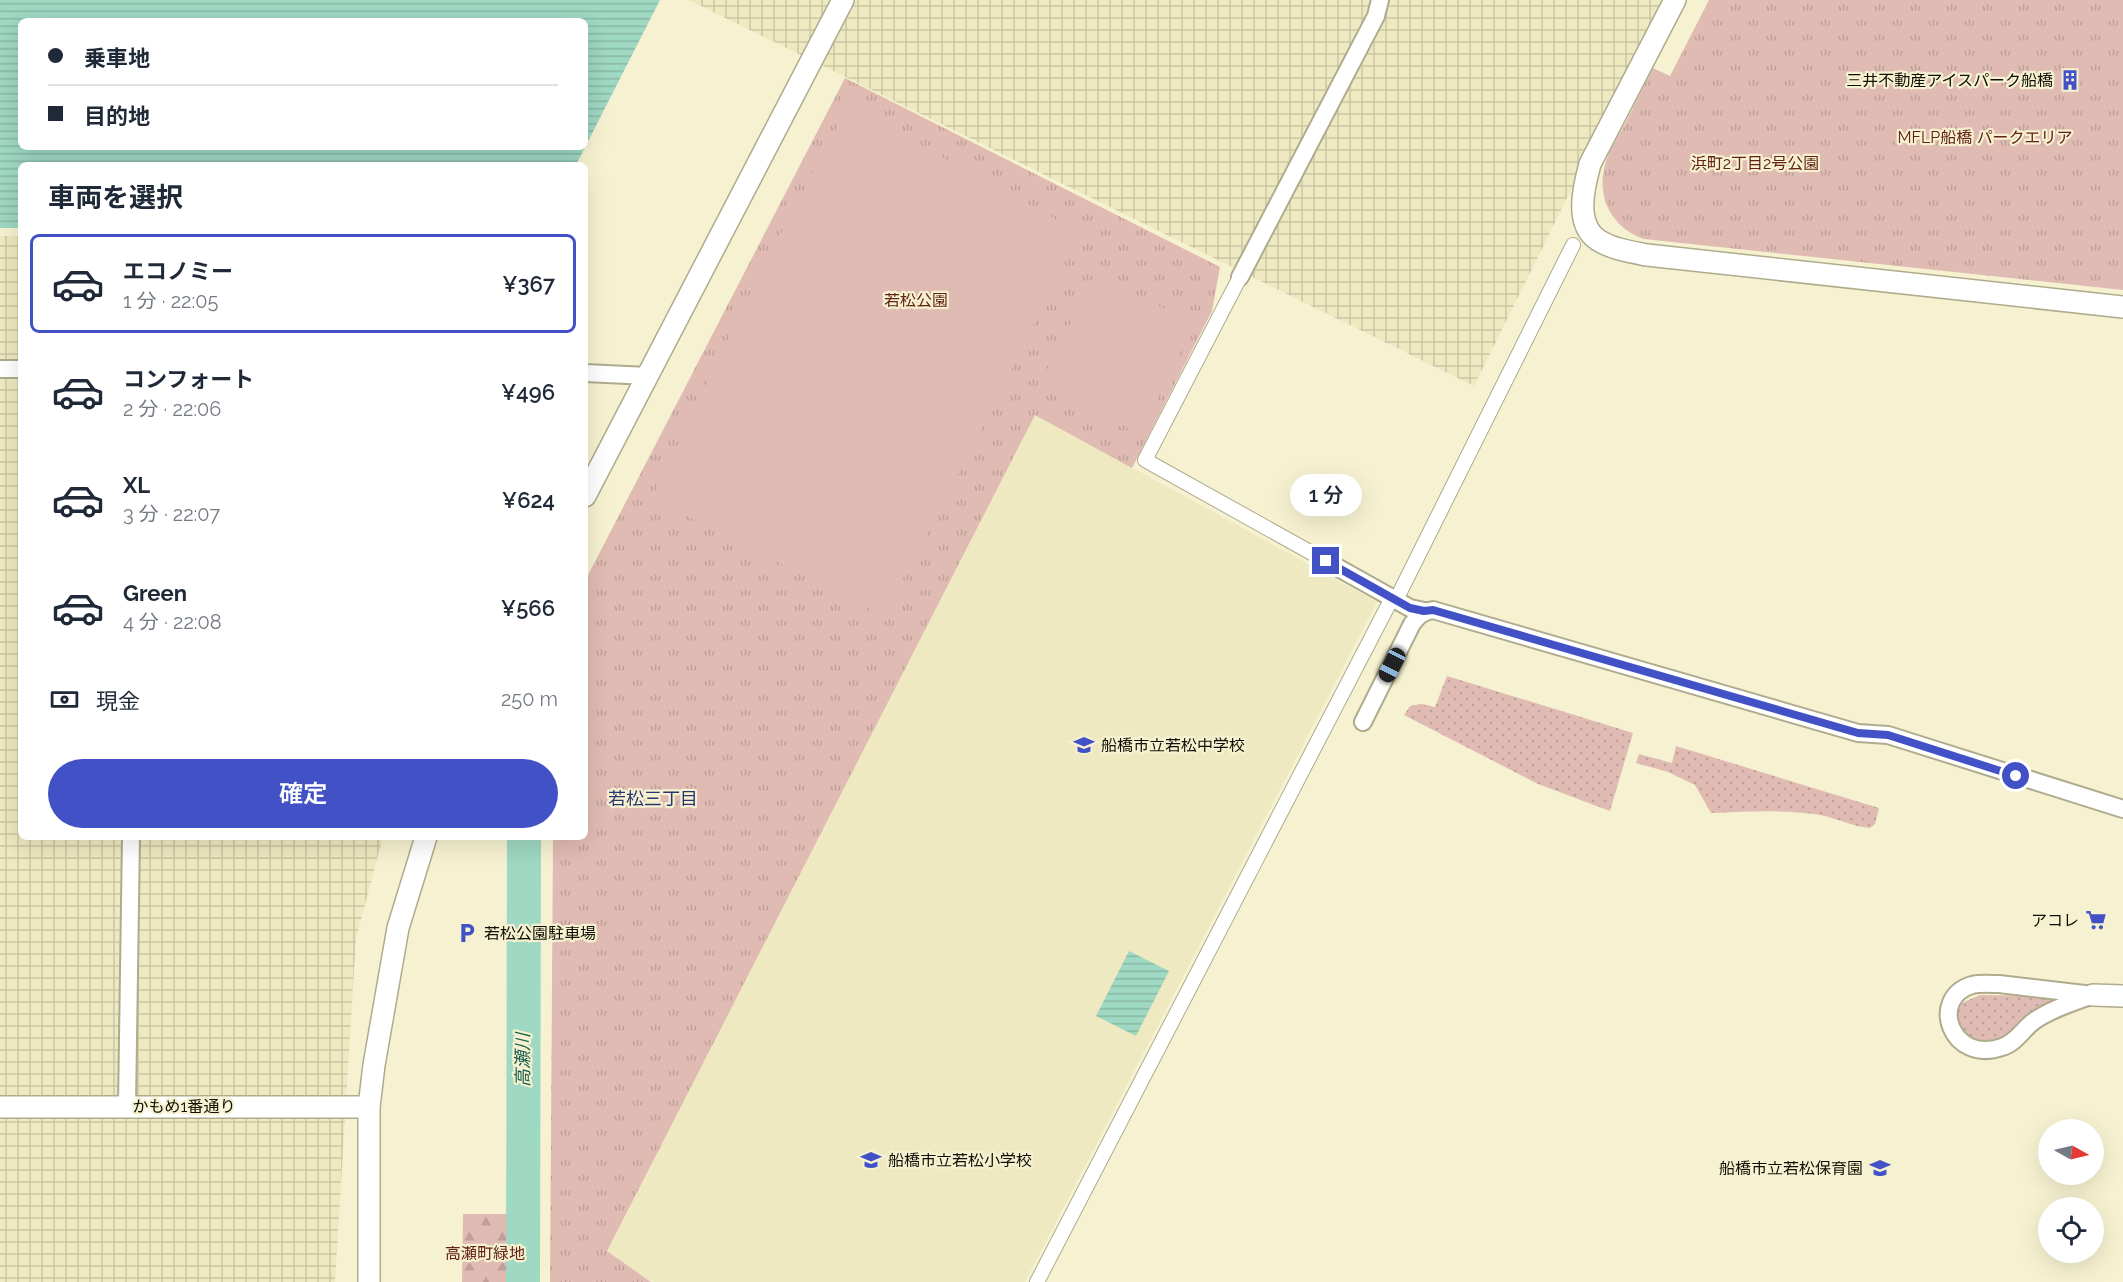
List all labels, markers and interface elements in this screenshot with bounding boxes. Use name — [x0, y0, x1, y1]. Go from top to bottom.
text: 乗車地 — [84, 45, 150, 71]
building icon: 三井不動産アイスパーク船橋 — [2058, 68, 2082, 92]
place label: 三井不動産アイスパーク船橋 — [1846, 71, 2053, 90]
text: 目的地 — [84, 103, 150, 129]
park label: MFLP船橋 パークエリア — [1898, 128, 2072, 147]
park label: 浜町2丁目2号公園 — [1691, 154, 1819, 173]
text: 車両を選択 — [48, 182, 183, 213]
icon: car — [51, 257, 105, 311]
text: エコノミー — [123, 258, 233, 284]
text: ¥367 — [502, 271, 555, 297]
text: 1 分 · 22:05 — [123, 289, 218, 313]
park label: 若松公園 — [884, 291, 948, 310]
icon: car — [51, 365, 105, 419]
text: コンフォート — [123, 366, 254, 392]
text: ¥496 — [501, 379, 555, 405]
text: 2 分 · 22:06 — [123, 397, 221, 421]
text: XL — [123, 472, 150, 498]
icon: car — [51, 473, 105, 527]
callout: 1 分 — [1290, 474, 1362, 516]
text: 1 分 — [1309, 483, 1343, 507]
text: ¥624 — [502, 487, 555, 513]
text: 3 分 · 22:07 — [123, 502, 220, 526]
route end — [1312, 547, 1339, 574]
text: Green — [123, 580, 187, 606]
icon: car — [51, 581, 105, 635]
text: ¥566 — [501, 595, 555, 621]
text: 4 分 · 22:08 — [123, 610, 222, 634]
car — [1376, 645, 1408, 685]
icon: cash — [48, 683, 81, 716]
text: 250 m — [501, 687, 558, 711]
text: 現金 — [96, 688, 140, 714]
school or university icon: 船橋市立若松中学校 — [1072, 733, 1096, 757]
place label: 船橋市立若松中学校 — [1101, 736, 1245, 755]
button: 確定 — [48, 759, 558, 828]
route start — [2002, 762, 2029, 789]
district label: 若松三丁目 — [608, 788, 698, 809]
supermarket icon: アコレ — [2084, 908, 2108, 932]
place label: アコレ — [2031, 911, 2079, 930]
parking icon: 若松公園駐車場 — [455, 921, 479, 945]
place label: 若松公園駐車場 — [484, 924, 596, 943]
water label: 高瀬川 — [512, 1031, 533, 1087]
street label: かもめ1番通り — [133, 1097, 235, 1116]
north arrow — [2038, 1119, 2104, 1185]
map controls — [2038, 1119, 2104, 1263]
school or university icon: 船橋市立若松小学校 — [859, 1148, 883, 1172]
place label: 船橋市立若松小学校 — [888, 1151, 1032, 1170]
school or university icon: 船橋市立若松保育園 — [1868, 1156, 1892, 1180]
place label: 船橋市立若松保育園 — [1719, 1159, 1863, 1178]
button: locate — [2038, 1197, 2104, 1263]
park label: 高瀬町緑地 — [445, 1244, 525, 1263]

